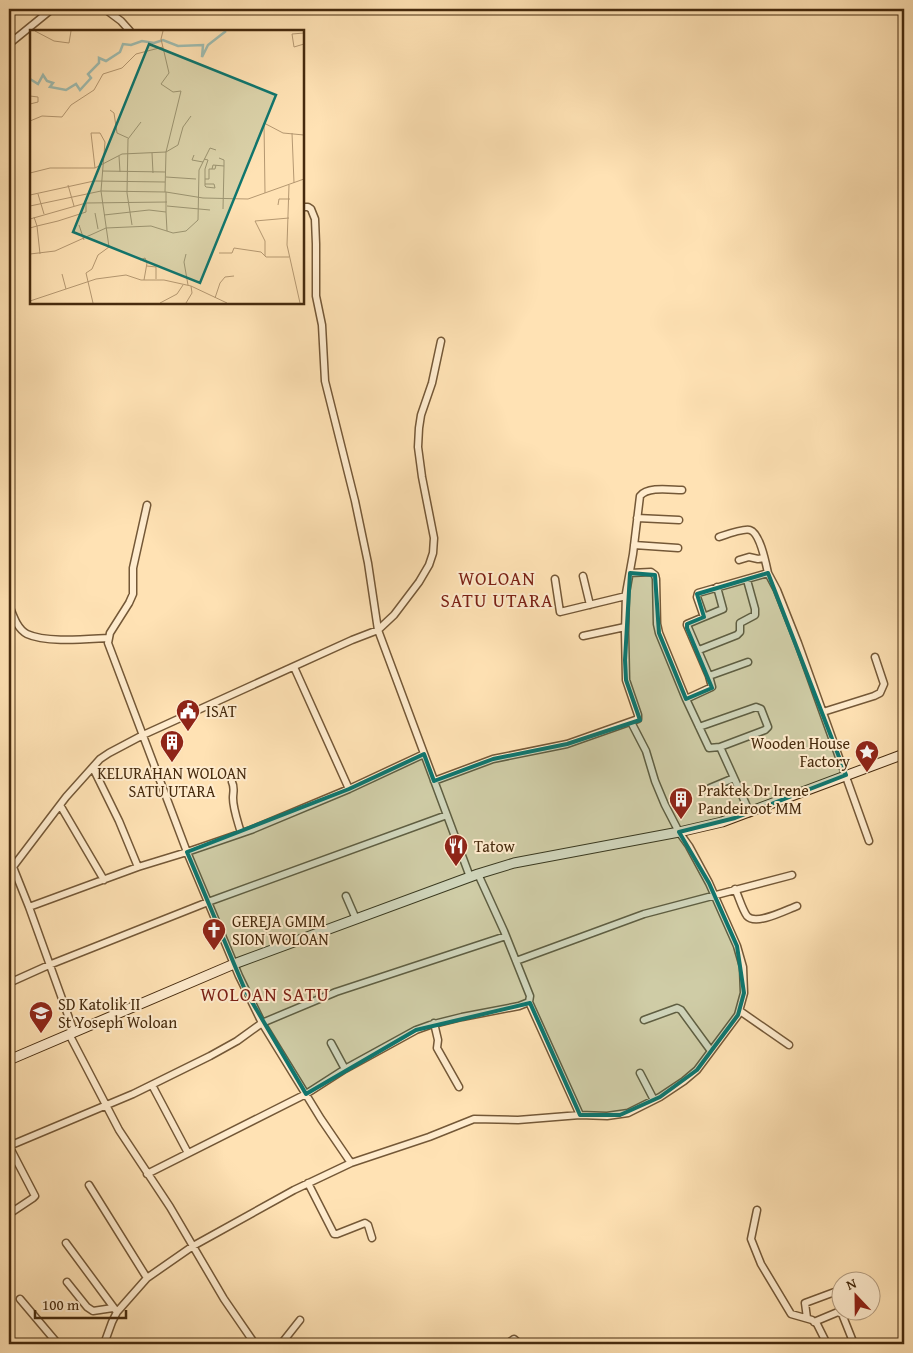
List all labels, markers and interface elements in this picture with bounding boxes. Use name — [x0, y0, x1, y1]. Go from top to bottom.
inset map — [30, 30, 304, 304]
district label: WOLOAN SATU UTARA — [440, 564, 554, 614]
public building icon: ISAT — [175, 698, 201, 732]
place label: ISAT — [206, 699, 237, 723]
building icon: KELURAHAN WOLOAN SATU UTARA — [159, 729, 185, 763]
place label: Wooden House Factory — [751, 731, 850, 773]
place icon: Wooden House Factory — [854, 739, 880, 773]
place label: KELURAHAN WOLOAN SATU UTARA — [97, 761, 247, 803]
place label: Praktek Dr Irene Pandeiroot MM — [698, 778, 809, 820]
building icon: Praktek Dr Irene Pandeiroot MM — [668, 786, 694, 820]
restaurant icon: Tatow — [443, 833, 469, 867]
place label: Tatow — [474, 834, 515, 858]
place label: GEREJA GMIM SION WOLOAN — [232, 909, 329, 951]
church icon: GEREJA GMIM SION WOLOAN — [201, 917, 227, 951]
district label: WOLOAN SATU — [200, 980, 330, 1008]
place label: SD Katolik II St Yoseph Woloan — [58, 992, 177, 1034]
school or university icon: SD Katolik II St Yoseph Woloan — [28, 1000, 54, 1034]
north arrow — [830, 1270, 880, 1320]
text: N — [843, 1273, 860, 1295]
scale bar — [35, 1288, 126, 1320]
text: 100 m — [42, 1294, 80, 1315]

